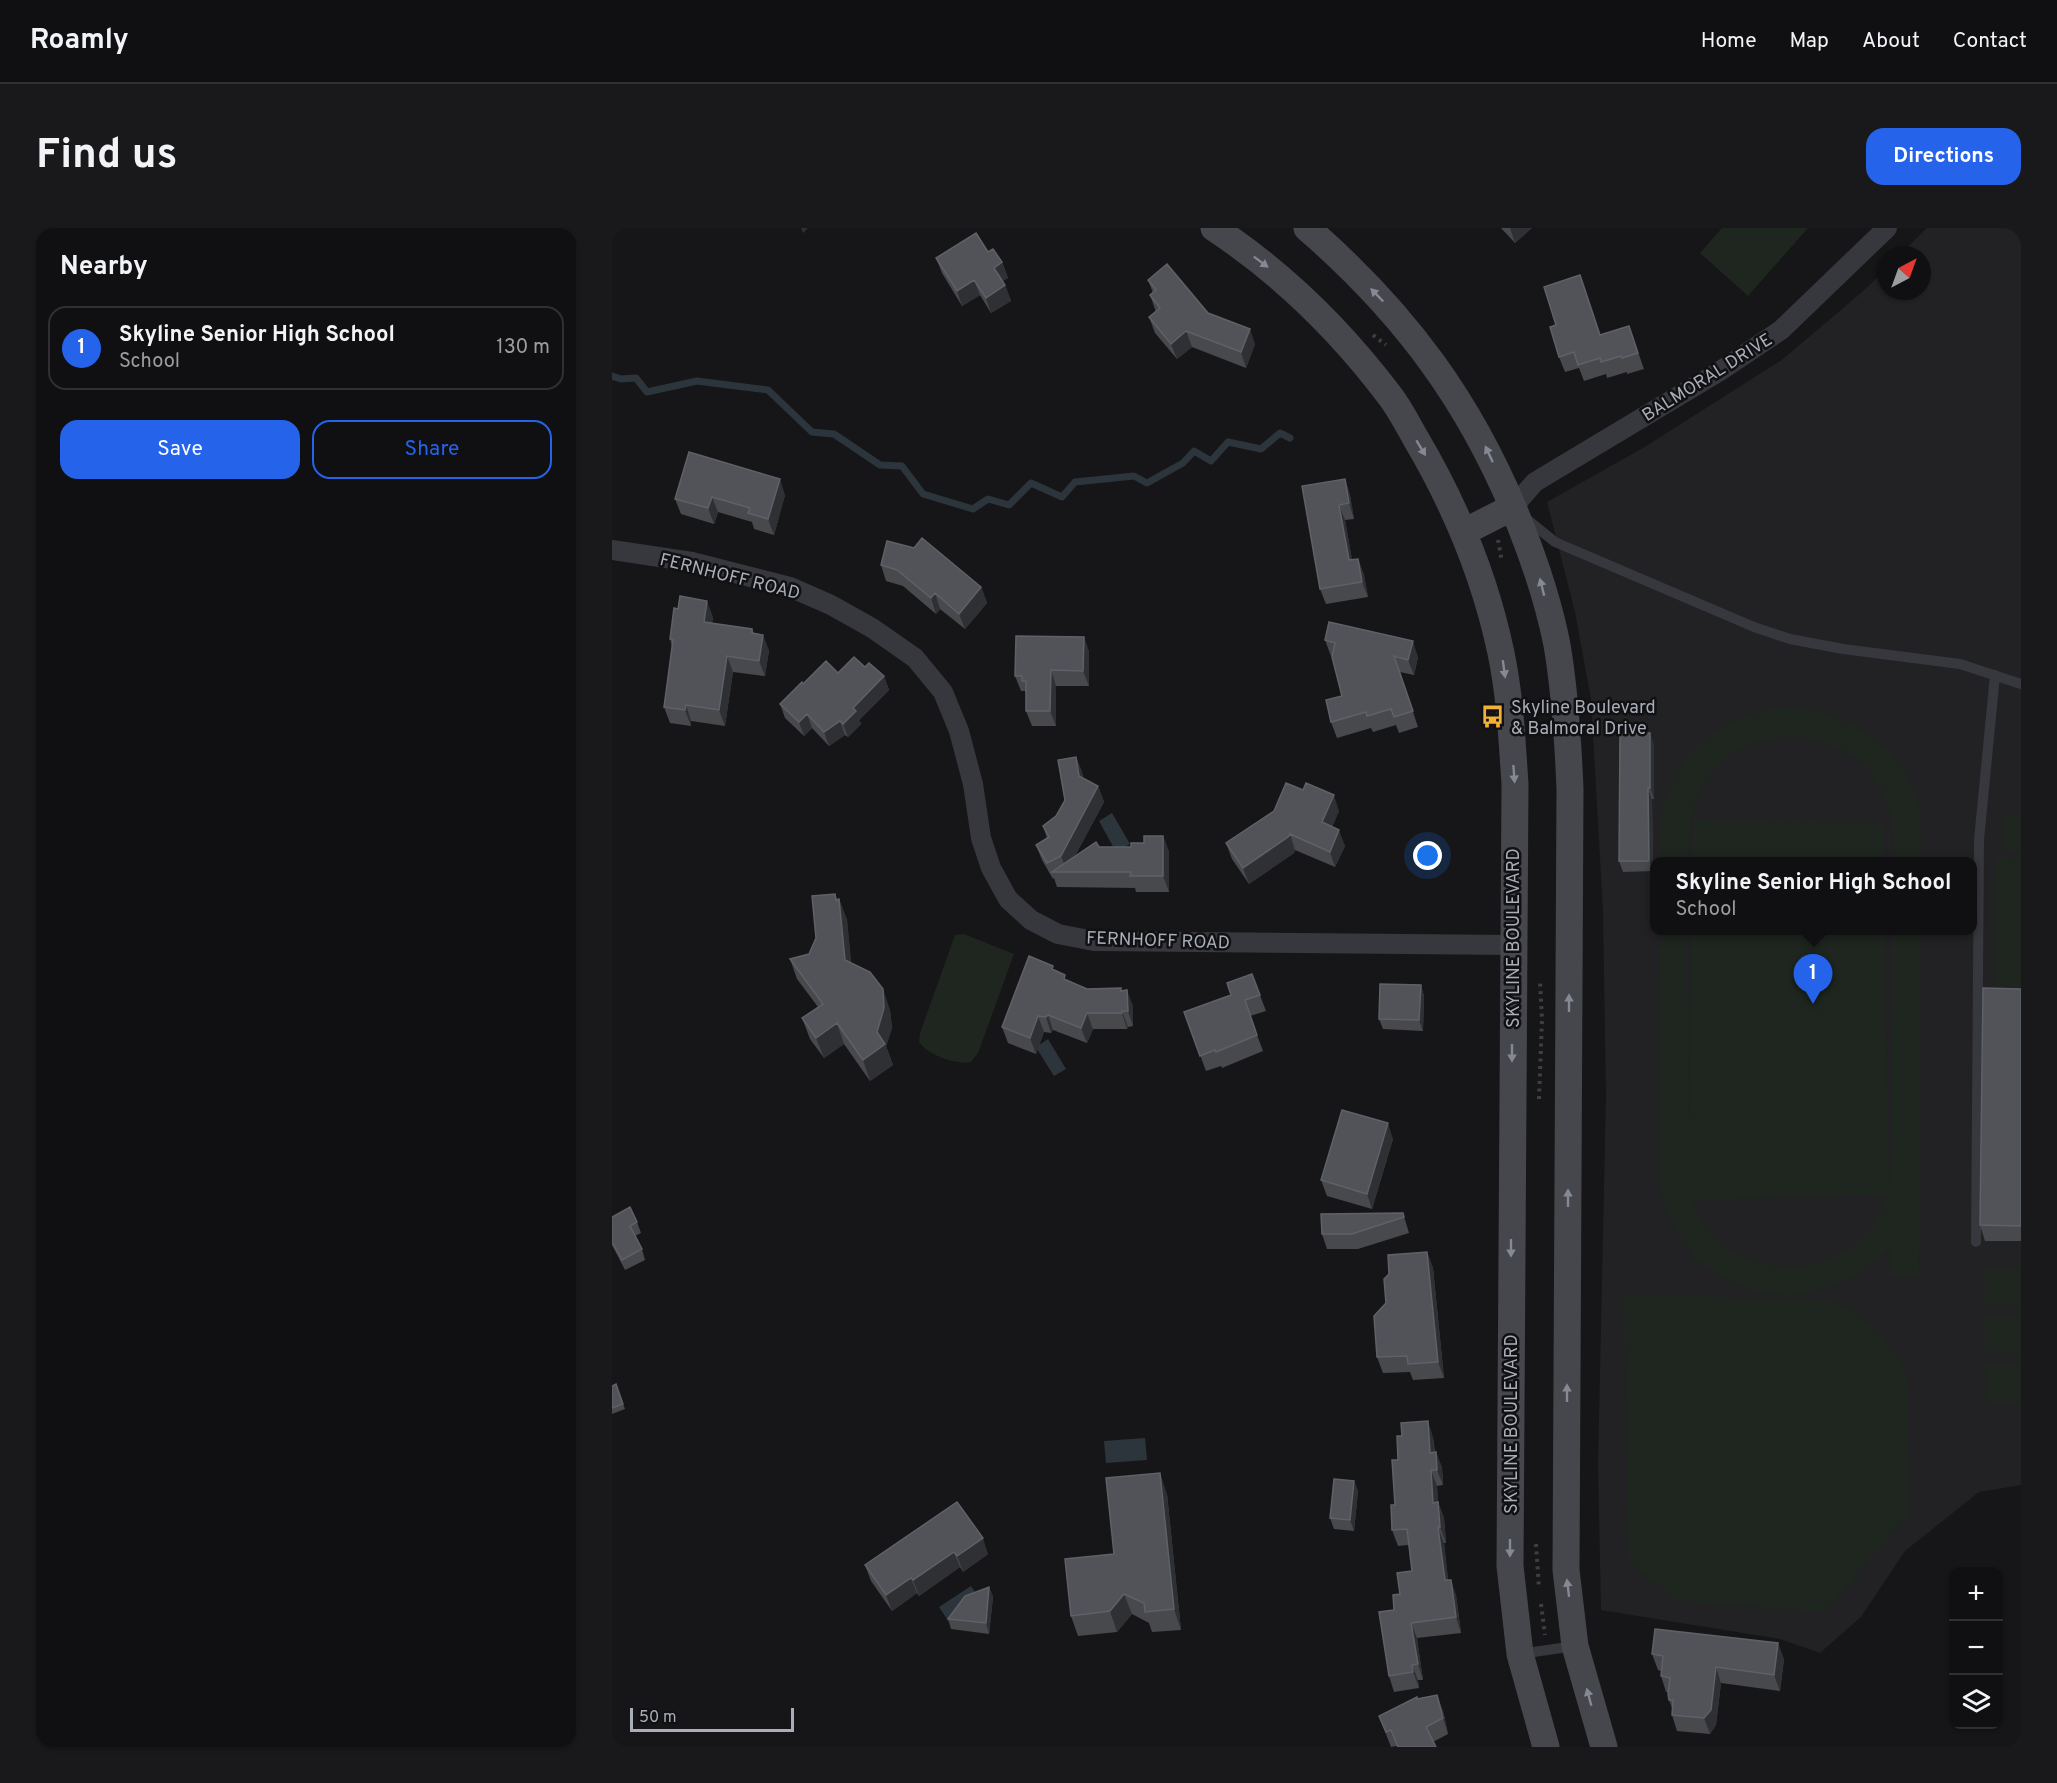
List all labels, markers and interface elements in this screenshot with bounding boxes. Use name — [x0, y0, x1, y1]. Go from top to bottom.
text: Roamly — [30, 23, 129, 59]
text: Home — [1701, 28, 1757, 55]
text: Map — [1790, 28, 1829, 55]
text: About — [1862, 28, 1920, 55]
text: Contact — [1953, 28, 2027, 55]
button: Directions — [1866, 128, 2021, 185]
text: Find us — [36, 130, 177, 183]
north arrow — [1877, 246, 1931, 300]
text: Nearby — [60, 251, 148, 284]
one-way arrow — [1254, 256, 1269, 268]
one-way arrow — [1370, 288, 1384, 303]
text: Skyline Senior High School — [119, 322, 395, 349]
street label: BALMORAL DRIVE — [1638, 329, 1777, 428]
text: 1 — [78, 335, 86, 361]
text: 130 m — [496, 335, 550, 361]
text: School — [119, 349, 180, 375]
button: Save — [60, 420, 300, 479]
button: Share — [312, 420, 552, 479]
one-way arrow — [1416, 440, 1427, 456]
one-way arrow — [1483, 445, 1493, 463]
street label: FERNHOFF ROAD — [657, 549, 802, 606]
one-way arrow — [1536, 577, 1546, 596]
one-way arrow — [1499, 660, 1508, 679]
place label: Skyline Boulevard & Balmoral Drive — [1511, 697, 1656, 741]
bus stop icon: Skyline Boulevard & Balmoral Drive — [1480, 704, 1506, 730]
one-way arrow — [1509, 765, 1519, 784]
your location — [1413, 841, 1442, 870]
street label: SKYLINE BOULEVARD — [1503, 848, 1526, 1028]
popup — [1650, 857, 1977, 935]
text: Skyline Senior High School — [1676, 870, 1951, 897]
text: School — [1676, 897, 1737, 923]
street label: FERNHOFF ROAD — [1086, 927, 1230, 956]
pin: 1 — [1794, 954, 1832, 1004]
one-way arrow — [1564, 993, 1574, 1012]
one-way arrow — [1507, 1044, 1517, 1063]
one-way arrow — [1563, 1188, 1573, 1207]
one-way arrow — [1507, 1239, 1516, 1258]
street label: SKYLINE BOULEVARD — [1501, 1334, 1524, 1514]
one-way arrow — [1562, 1383, 1572, 1402]
one-way arrow — [1505, 1539, 1515, 1558]
map controls — [1949, 1567, 2003, 1729]
button: + — [1949, 1567, 2003, 1621]
one-way arrow — [1564, 1578, 1573, 1597]
button: − — [1949, 1621, 2003, 1675]
button: layers — [1949, 1675, 2003, 1729]
one-way arrow — [1584, 1688, 1593, 1706]
scale bar — [630, 1705, 794, 1732]
text: 50 m — [639, 1708, 677, 1728]

